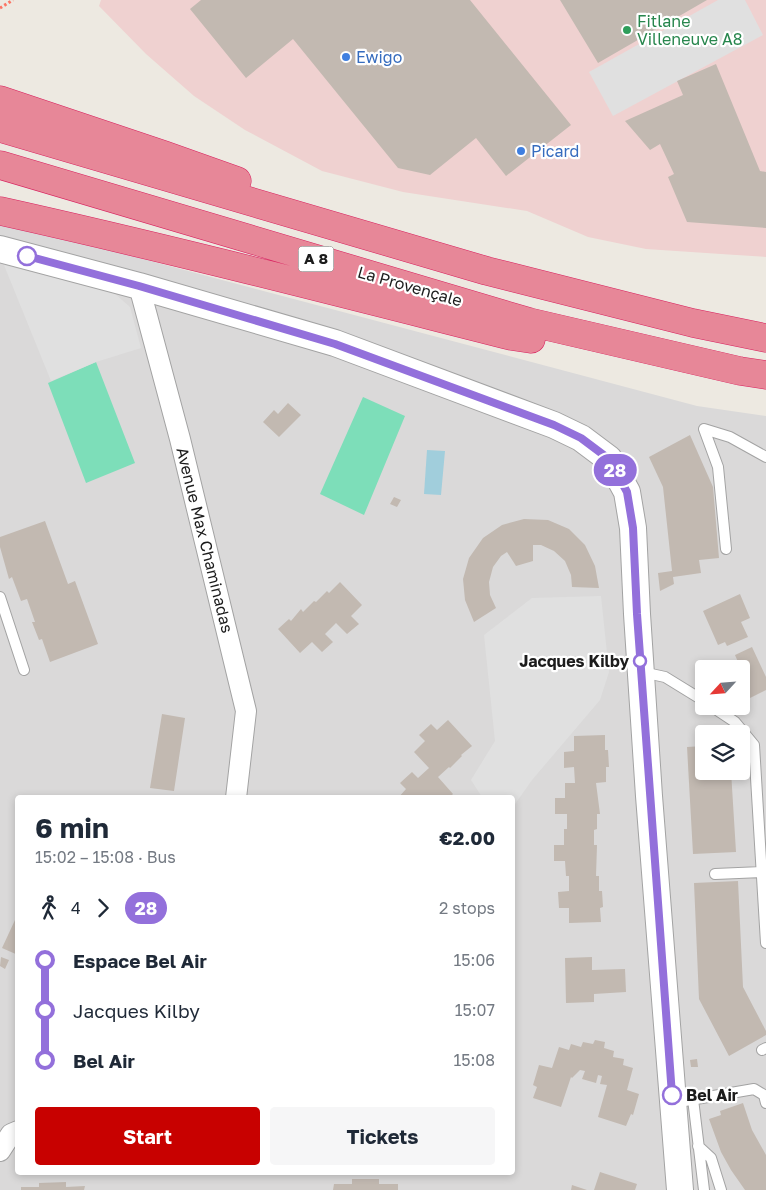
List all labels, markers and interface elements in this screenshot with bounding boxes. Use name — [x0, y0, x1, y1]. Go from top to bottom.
place label: Fitlane Villeneuve A8 — [637, 11, 743, 49]
marker: Fitlane Villeneuve A8 — [621, 24, 633, 36]
place label: Ewigo — [356, 47, 402, 67]
marker: Ewigo — [340, 51, 352, 63]
place label: Picard — [531, 141, 579, 161]
marker: Picard — [515, 145, 527, 157]
unlabelled marker — [17, 246, 37, 266]
road number: A 8 — [298, 246, 334, 272]
street label: La Provençale — [355, 262, 465, 310]
street label: Avenue Max Chaminadas — [172, 445, 238, 635]
line badge: 28 — [592, 454, 638, 486]
text: 28 — [604, 459, 626, 481]
place label: Jacques Kilby — [519, 651, 629, 671]
marker: Jacques Kilby — [633, 654, 647, 668]
north arrow — [695, 660, 750, 715]
map controls — [695, 660, 750, 780]
button: layers — [695, 725, 750, 780]
text: 6 min — [35, 811, 109, 844]
text: €2.00 — [439, 826, 495, 849]
text: 15:02 – 15:08 · Bus — [35, 847, 176, 867]
icon: walk — [35, 894, 63, 922]
icon: forward — [89, 894, 117, 922]
text: 28 — [135, 897, 157, 919]
text: 4 — [71, 898, 81, 918]
text: 2 stops — [439, 898, 495, 918]
text: Espace Bel Air — [73, 949, 207, 972]
text: 15:06 — [454, 950, 495, 970]
text: Jacques Kilby — [73, 999, 200, 1022]
text: 15:07 — [455, 1000, 495, 1020]
text: Bel Air — [73, 1049, 135, 1072]
text: 15:08 — [453, 1050, 495, 1070]
marker: Bel Air — [662, 1085, 682, 1105]
place label: Bel Air — [686, 1085, 738, 1105]
button: Start — [35, 1107, 260, 1165]
button: Tickets — [270, 1107, 495, 1165]

